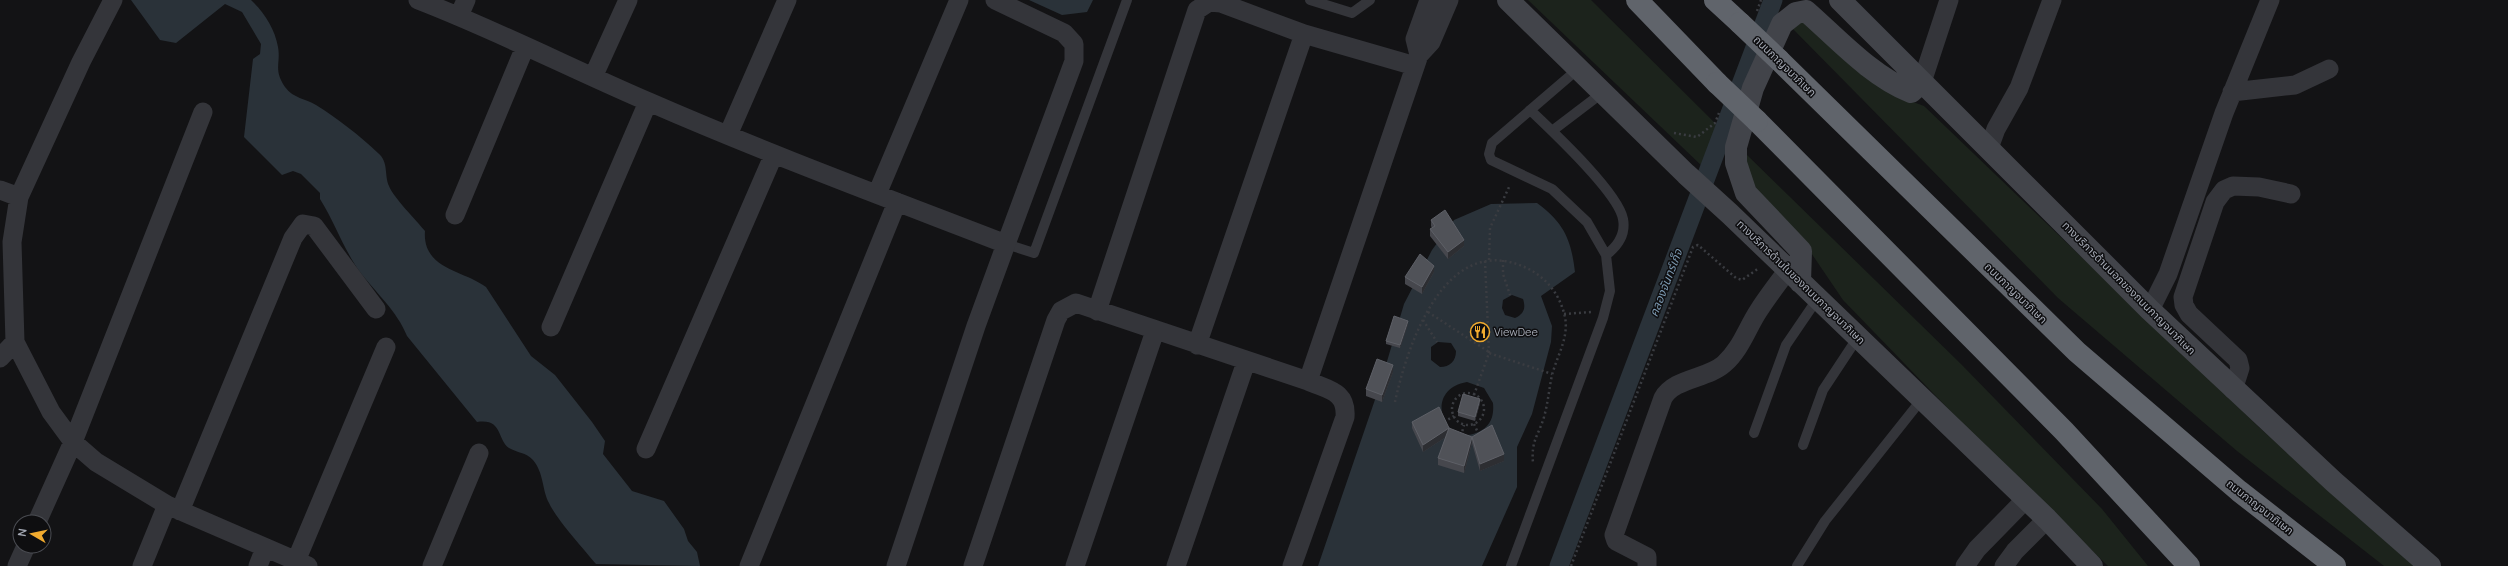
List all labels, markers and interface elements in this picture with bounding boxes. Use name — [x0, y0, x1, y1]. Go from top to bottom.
street label: ถนนกาญจนาภิเษก — [1751, 32, 1820, 99]
street label: ทางบริการด้านในของถนนกาญจนาภิเษก — [1734, 216, 1869, 347]
street label: ทางบริการด้านนอกของถนนกาญจนาภิเษก — [2059, 218, 2199, 358]
water label: คลองจันทร์เก็จ — [1645, 246, 1687, 319]
street label: ถนนกาญจนาภิเษก — [1982, 259, 2051, 326]
restaurant icon: ViewDee — [1469, 321, 1491, 343]
place label: ViewDee — [1494, 324, 1538, 339]
street label: ถนนกาญจนาภิเษก — [2224, 476, 2297, 538]
north arrow — [12, 514, 52, 554]
text: N — [14, 527, 30, 537]

